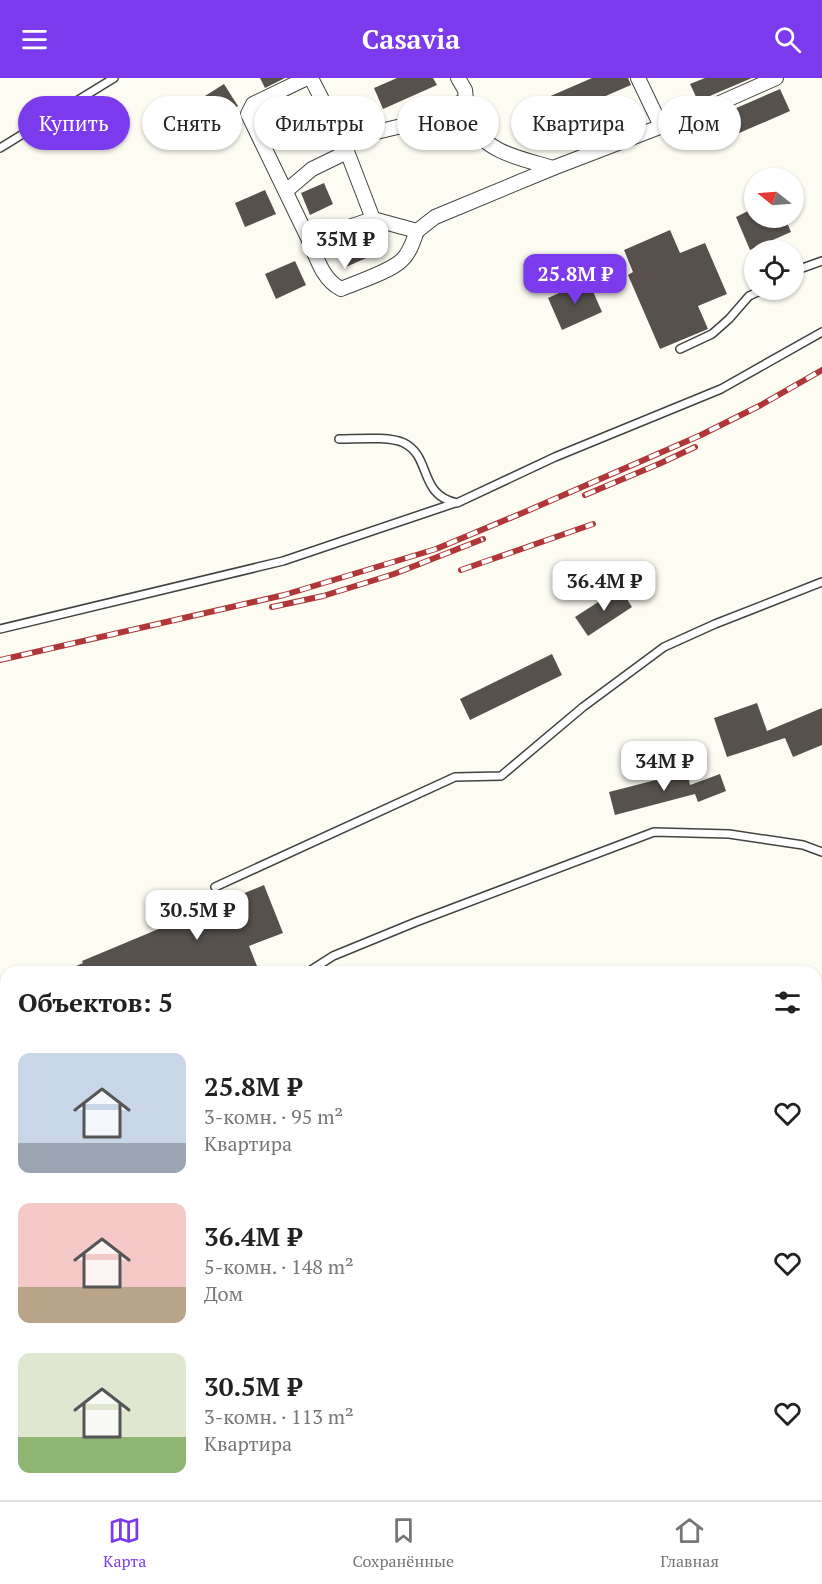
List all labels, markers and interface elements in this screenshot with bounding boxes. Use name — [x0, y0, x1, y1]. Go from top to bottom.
text: Casavia — [362, 21, 460, 57]
icon: menu — [18, 23, 51, 56]
icon: search — [771, 23, 804, 56]
chip: Купить — [18, 96, 130, 150]
chip: Снять — [142, 96, 242, 150]
chip: Фильтры — [254, 96, 385, 150]
chip: Новое — [397, 96, 499, 150]
chip: Квартира — [511, 96, 646, 150]
chip: Дом — [658, 96, 741, 150]
north arrow — [744, 168, 804, 228]
map controls — [744, 168, 804, 300]
pin: 35M ₽ — [303, 219, 387, 270]
text: 35M ₽ — [316, 225, 374, 252]
button: locate — [744, 240, 804, 300]
pin: 25.8M ₽ — [520, 254, 630, 305]
text: 25.8M ₽ — [537, 260, 613, 287]
pin: 36.4M ₽ — [549, 561, 659, 612]
text: 36.4M ₽ — [566, 567, 642, 594]
pin: 34M ₽ — [622, 741, 706, 792]
text: 34M ₽ — [635, 747, 693, 774]
pin: 30.5M ₽ — [142, 890, 252, 941]
text: 30.5M ₽ — [159, 896, 235, 923]
text: Объектов: 5 — [18, 985, 173, 1019]
icon: filters — [771, 986, 804, 1019]
text: 25.8M ₽ — [204, 1069, 302, 1103]
icon: home — [66, 1077, 138, 1149]
icon: heart — [771, 1097, 804, 1130]
text: 3-комн. · 95 m² — [204, 1103, 343, 1130]
text: Квартира — [204, 1130, 292, 1157]
text: 36.4M ₽ — [204, 1219, 302, 1253]
icon: home — [66, 1227, 138, 1299]
icon: heart — [771, 1247, 804, 1280]
text: 5-комн. · 148 m² — [204, 1253, 354, 1280]
text: Дом — [204, 1280, 243, 1307]
text: 30.5M ₽ — [204, 1369, 302, 1403]
icon: home — [66, 1377, 138, 1449]
icon: heart — [771, 1397, 804, 1430]
text: 3-комн. · 113 m² — [204, 1403, 354, 1430]
text: Квартира — [204, 1430, 292, 1457]
tab: Карта — [103, 1514, 146, 1572]
tab: Сохранённые — [353, 1514, 454, 1572]
tab: Главная — [660, 1514, 719, 1572]

